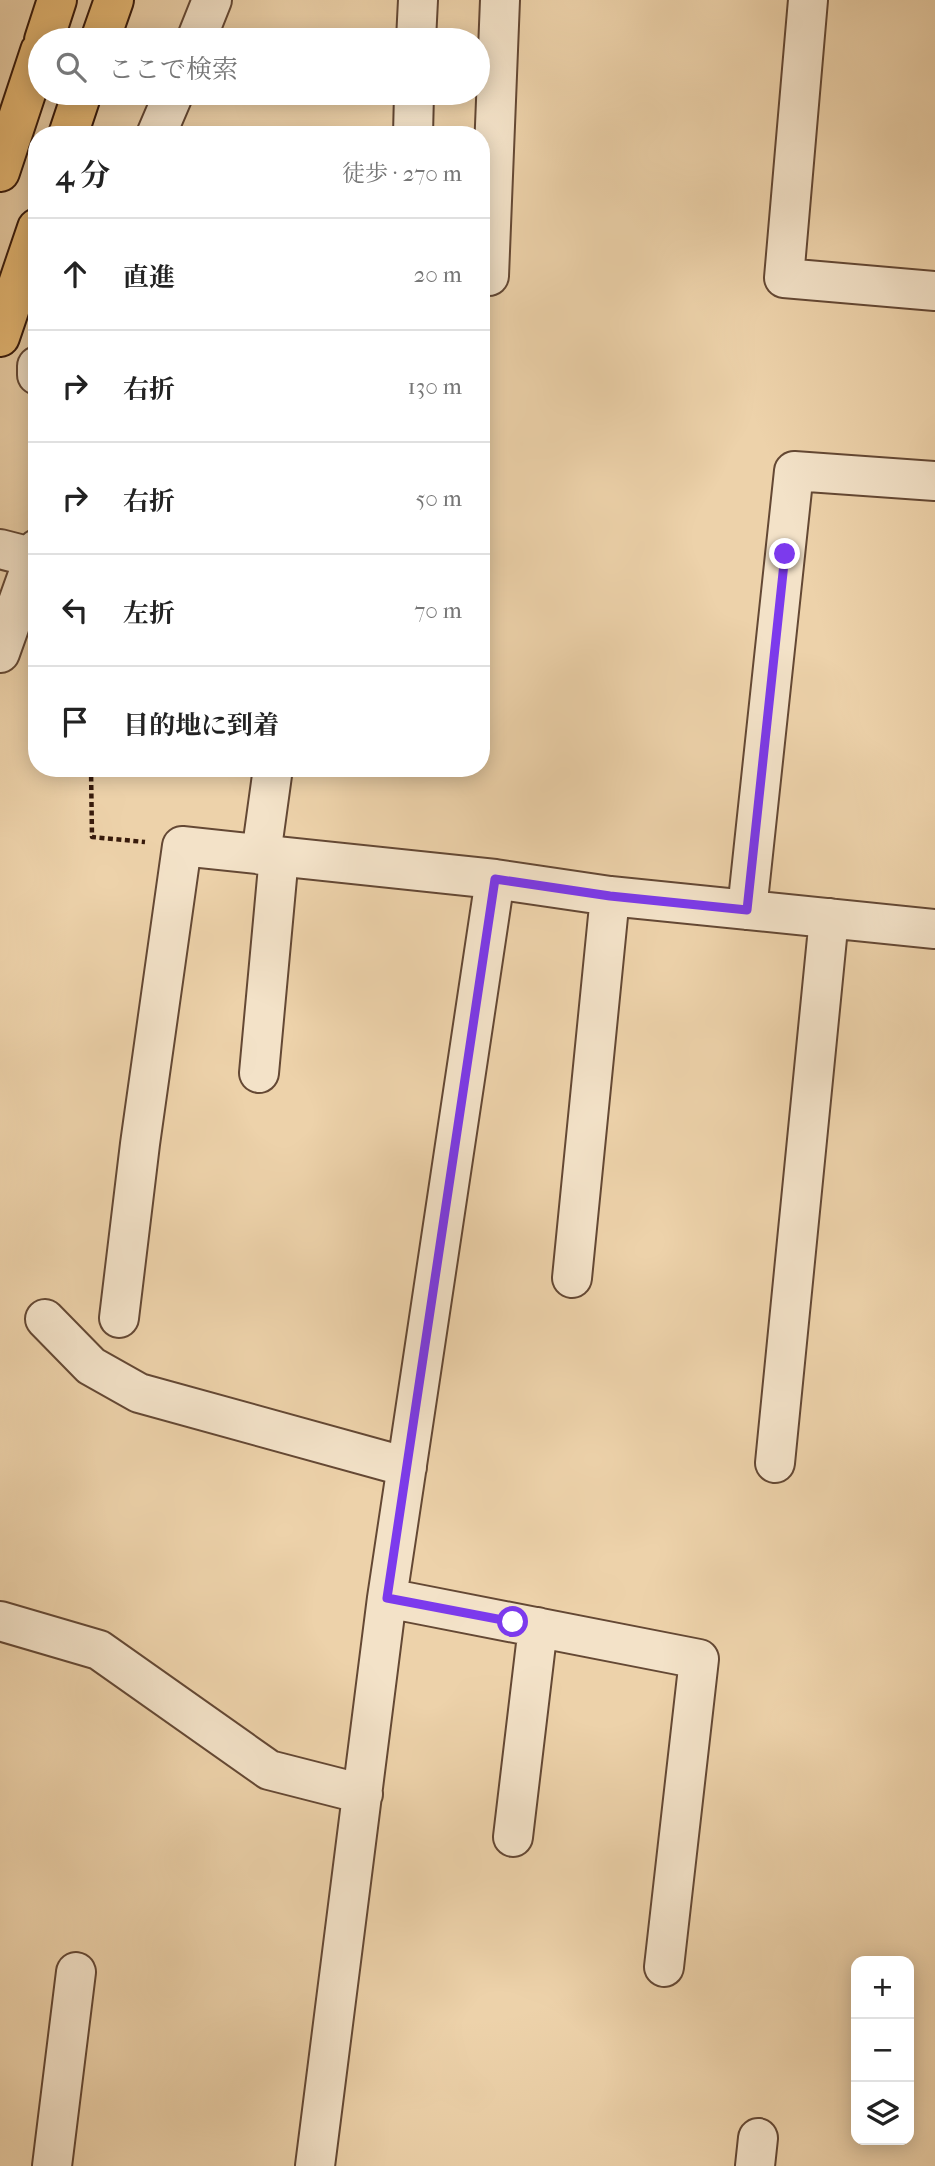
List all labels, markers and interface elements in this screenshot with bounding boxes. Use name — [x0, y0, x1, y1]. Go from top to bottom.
search box — [28, 28, 490, 105]
icon: search — [52, 48, 90, 86]
text: ここで検索 — [108, 54, 238, 85]
text: 4 分 — [56, 158, 110, 193]
text: 徒歩 · 270 m — [342, 160, 462, 187]
icon: ahead — [56, 255, 94, 293]
text: 20 m — [413, 261, 462, 288]
text: 直進 — [123, 262, 175, 293]
icon: right — [56, 367, 94, 405]
text: 130 m — [408, 373, 462, 400]
text: 右折 — [123, 374, 175, 405]
icon: right — [56, 479, 94, 517]
text: 50 m — [415, 485, 462, 512]
text: 右折 — [123, 486, 175, 517]
route end — [769, 538, 800, 569]
icon: left — [56, 591, 94, 629]
text: 70 m — [414, 597, 462, 624]
text: 左折 — [123, 598, 175, 629]
icon: arrive — [56, 703, 94, 741]
text: 目的地に到着 — [123, 710, 279, 741]
route start — [497, 1606, 528, 1637]
map controls — [851, 1956, 914, 2145]
button: + — [851, 1956, 914, 2019]
button: − — [851, 2019, 914, 2082]
button: layers — [851, 2082, 914, 2145]

